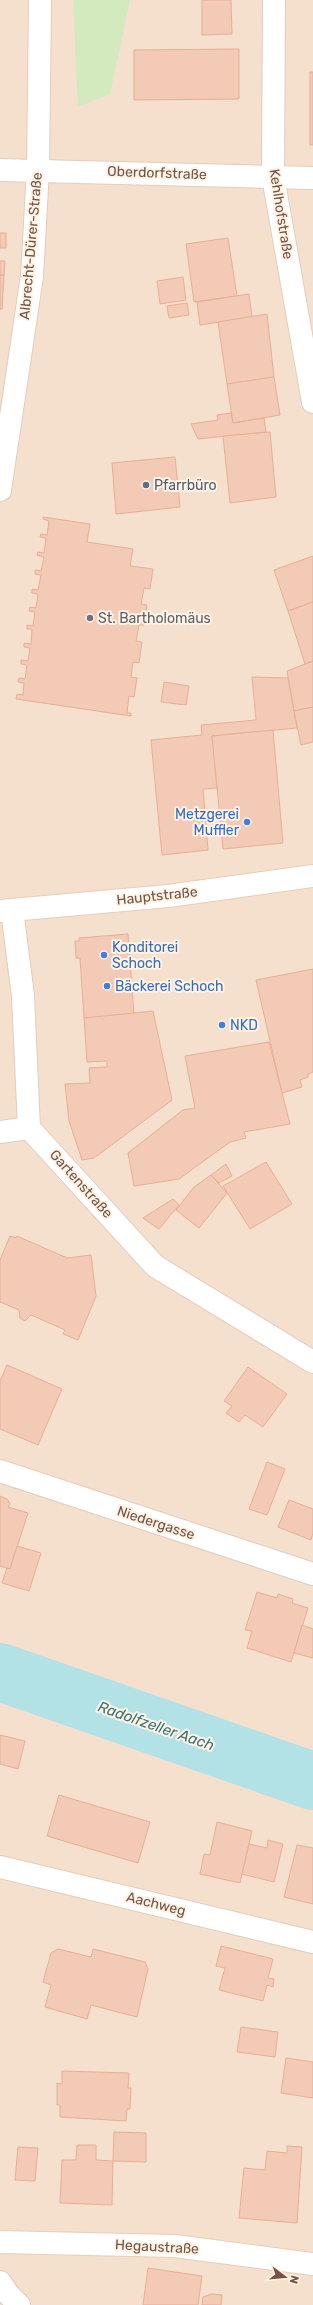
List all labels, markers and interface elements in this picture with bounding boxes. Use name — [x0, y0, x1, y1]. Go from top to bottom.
street label: Oberdorfstraße — [107, 163, 207, 183]
street label: Kehlhofstraße — [265, 168, 297, 261]
street label: Albrecht-Dürer-Straße — [16, 171, 46, 320]
place label: Pfarrbüro — [154, 477, 217, 494]
marker: Pfarrbüro — [141, 480, 151, 490]
place label: St. Bartholomäus — [98, 610, 211, 627]
marker: St. Bartholomäus — [85, 613, 95, 623]
place label: Metzgerei Muffler — [175, 806, 240, 839]
marker: Metzgerei Muffler — [242, 817, 252, 827]
street label: Hauptstraße — [116, 883, 199, 909]
place label: Konditorei Schoch — [112, 939, 178, 972]
marker: Konditorei Schoch — [99, 950, 109, 960]
place label: Bäckerei Schoch — [115, 978, 224, 995]
marker: Bäckerei Schoch — [102, 981, 112, 991]
place label: NKD — [230, 1017, 258, 1034]
marker: NKD — [217, 1020, 227, 1030]
street label: Gartenstraße — [46, 1146, 116, 1222]
street label: Niedergasse — [115, 1502, 197, 1544]
water label: Radolfzeller Aach — [95, 1698, 217, 1754]
street label: Aachweg — [125, 1888, 187, 1920]
street label: Hegaustraße — [115, 2236, 200, 2258]
north arrow — [265, 2257, 305, 2297]
text: N — [287, 2274, 301, 2285]

